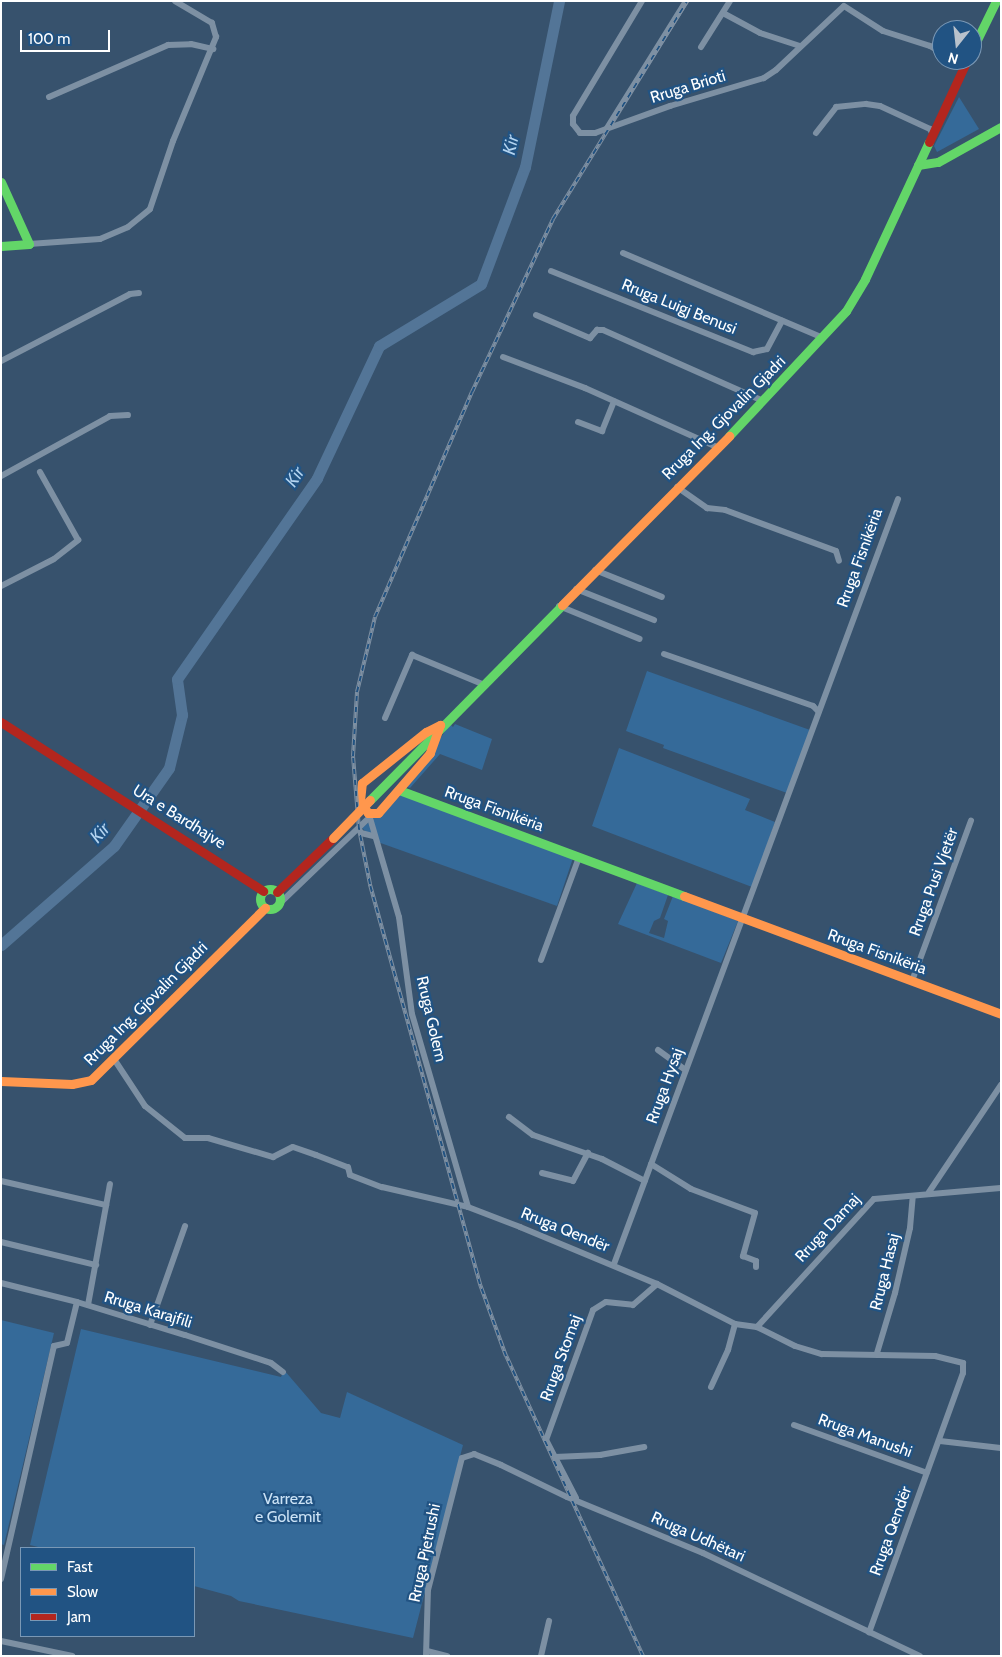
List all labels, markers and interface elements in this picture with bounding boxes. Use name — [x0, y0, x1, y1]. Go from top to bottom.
scale bar — [22, 20, 112, 52]
north arrow — [932, 20, 982, 70]
text: 100 m — [28, 30, 70, 48]
text: N — [946, 48, 960, 68]
street label: Rruga Brioti — [648, 66, 728, 108]
water label: Kir — [498, 133, 524, 157]
street label: Rruga Luigj Benusi — [619, 275, 739, 339]
street label: Rruga Ing. Gjovalin Gjadri — [658, 352, 790, 484]
water label: Kir — [281, 463, 309, 491]
street label: Rruga Fisnikëria — [833, 506, 887, 610]
street label: Ura e Bardhajve — [129, 781, 229, 853]
street label: Rruga Fisnikëria — [442, 782, 546, 836]
water label: Kir — [85, 819, 115, 847]
street label: Rruga Pusi Vjetër — [906, 825, 962, 939]
street label: Rruga Fisnikëria — [825, 925, 929, 979]
street label: Rruga Ing. Gjovalin Gjadri — [80, 938, 212, 1070]
street label: Rruga Golem — [412, 974, 450, 1064]
street label: Rruga Hysaj — [642, 1046, 688, 1126]
street label: Rruga Damaj — [791, 1190, 865, 1266]
street label: Rruga Qendër — [518, 1204, 612, 1256]
street label: Rruga Hasaj — [866, 1231, 904, 1313]
street label: Rruga Karajfili — [102, 1288, 194, 1332]
street label: Rruga Stomaj — [536, 1312, 586, 1404]
street label: Rruga Manushi — [815, 1410, 915, 1462]
street label: Rruga Qendër — [866, 1484, 916, 1578]
park label: Varreza e Golemit — [255, 1489, 321, 1527]
street label: Rruga Pjetrushi — [405, 1502, 445, 1604]
street label: Rruga Udhëtari — [648, 1508, 748, 1566]
legend — [20, 1547, 195, 1637]
text: Fast — [67, 1558, 92, 1576]
text: Slow — [67, 1583, 98, 1601]
text: Jam — [67, 1608, 91, 1626]

